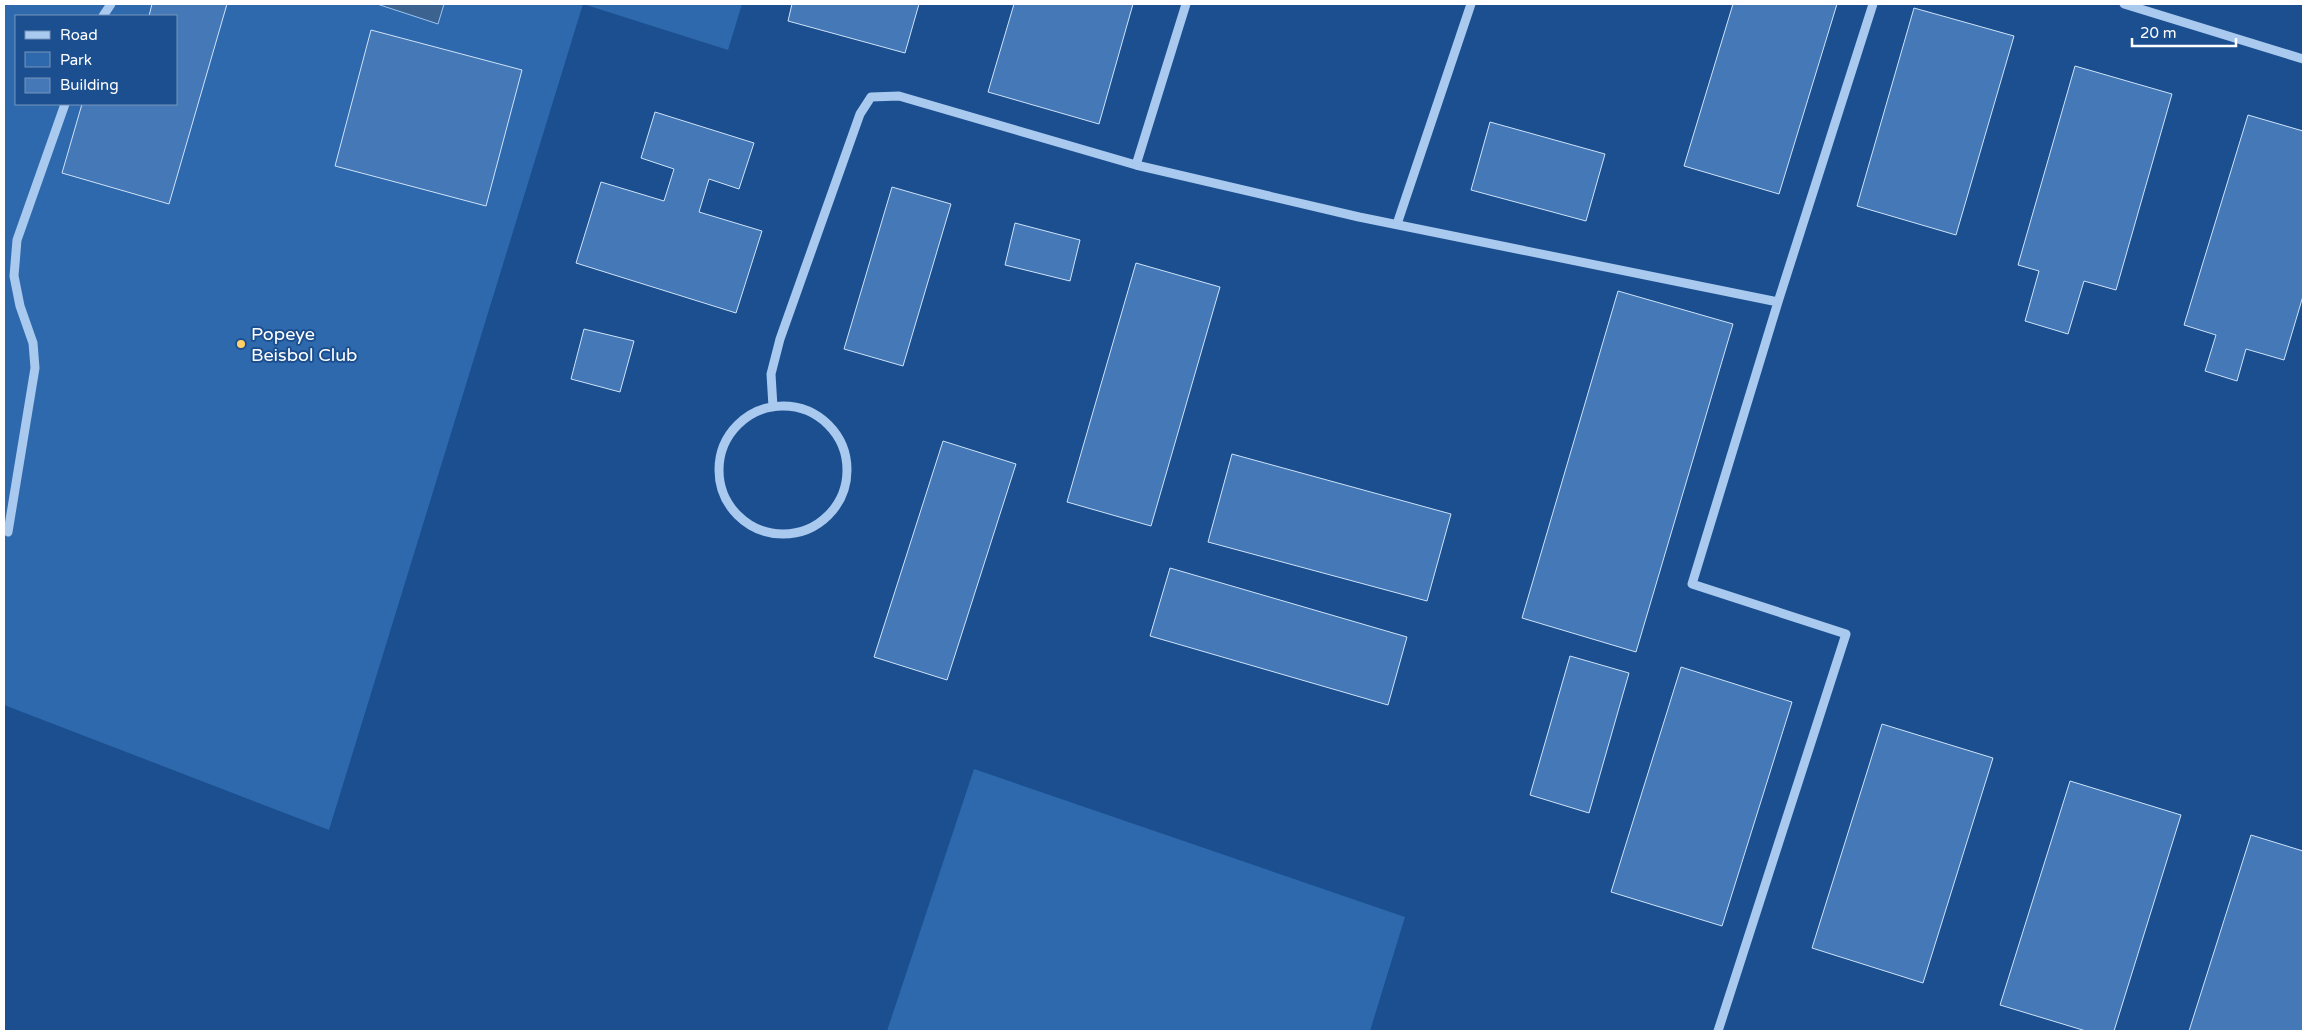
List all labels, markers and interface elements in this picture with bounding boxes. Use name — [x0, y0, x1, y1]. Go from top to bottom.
legend — [15, 15, 178, 105]
scale bar — [2132, 15, 2236, 47]
text: 20 m — [2140, 24, 2177, 42]
text: Road — [60, 26, 98, 44]
text: Park — [60, 51, 92, 69]
text: Building — [60, 76, 119, 94]
place label: Popeye Beisbol Club — [251, 323, 357, 366]
marker: Popeye Beisbol Club — [235, 338, 247, 350]

